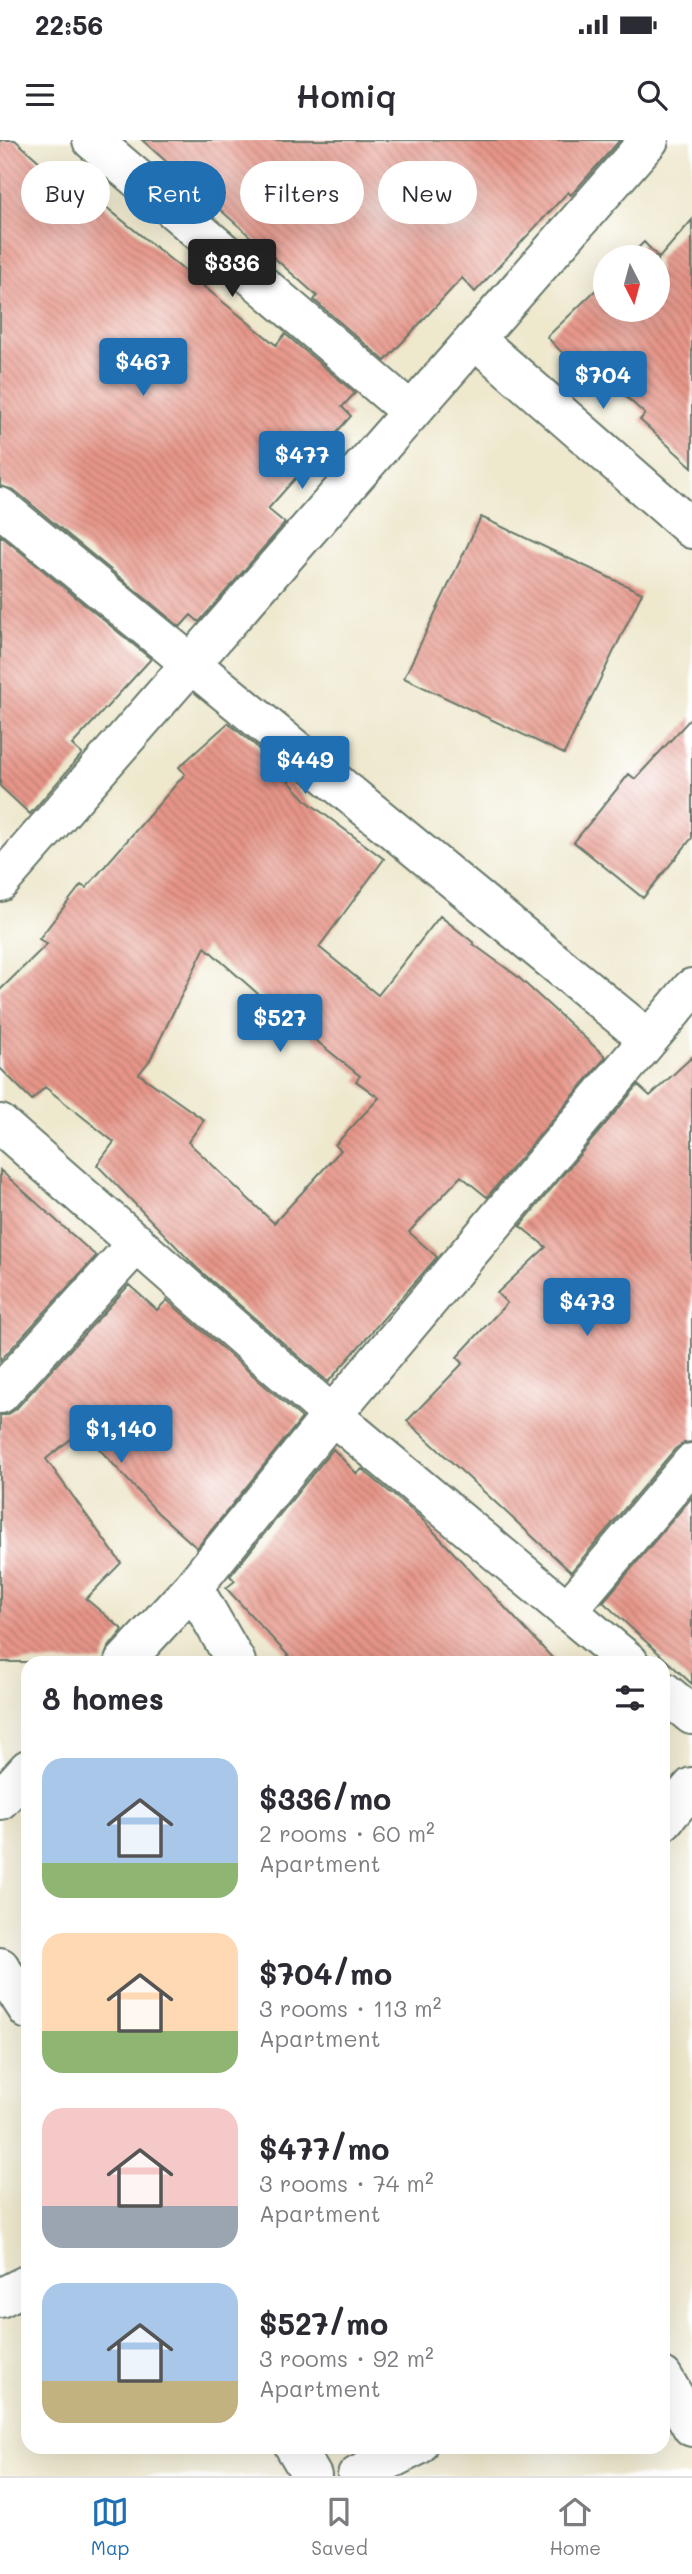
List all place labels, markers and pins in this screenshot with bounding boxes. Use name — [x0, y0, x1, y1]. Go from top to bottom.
pin: $336 — [191, 240, 273, 299]
pin: $467 — [102, 338, 184, 398]
pin: $704 — [562, 352, 644, 411]
pin: $477 — [261, 432, 343, 491]
pin: $449 — [264, 736, 346, 796]
pin: $527 — [239, 995, 321, 1054]
pin: $473 — [546, 1278, 628, 1338]
pin: $1,140 — [64, 1406, 178, 1465]

